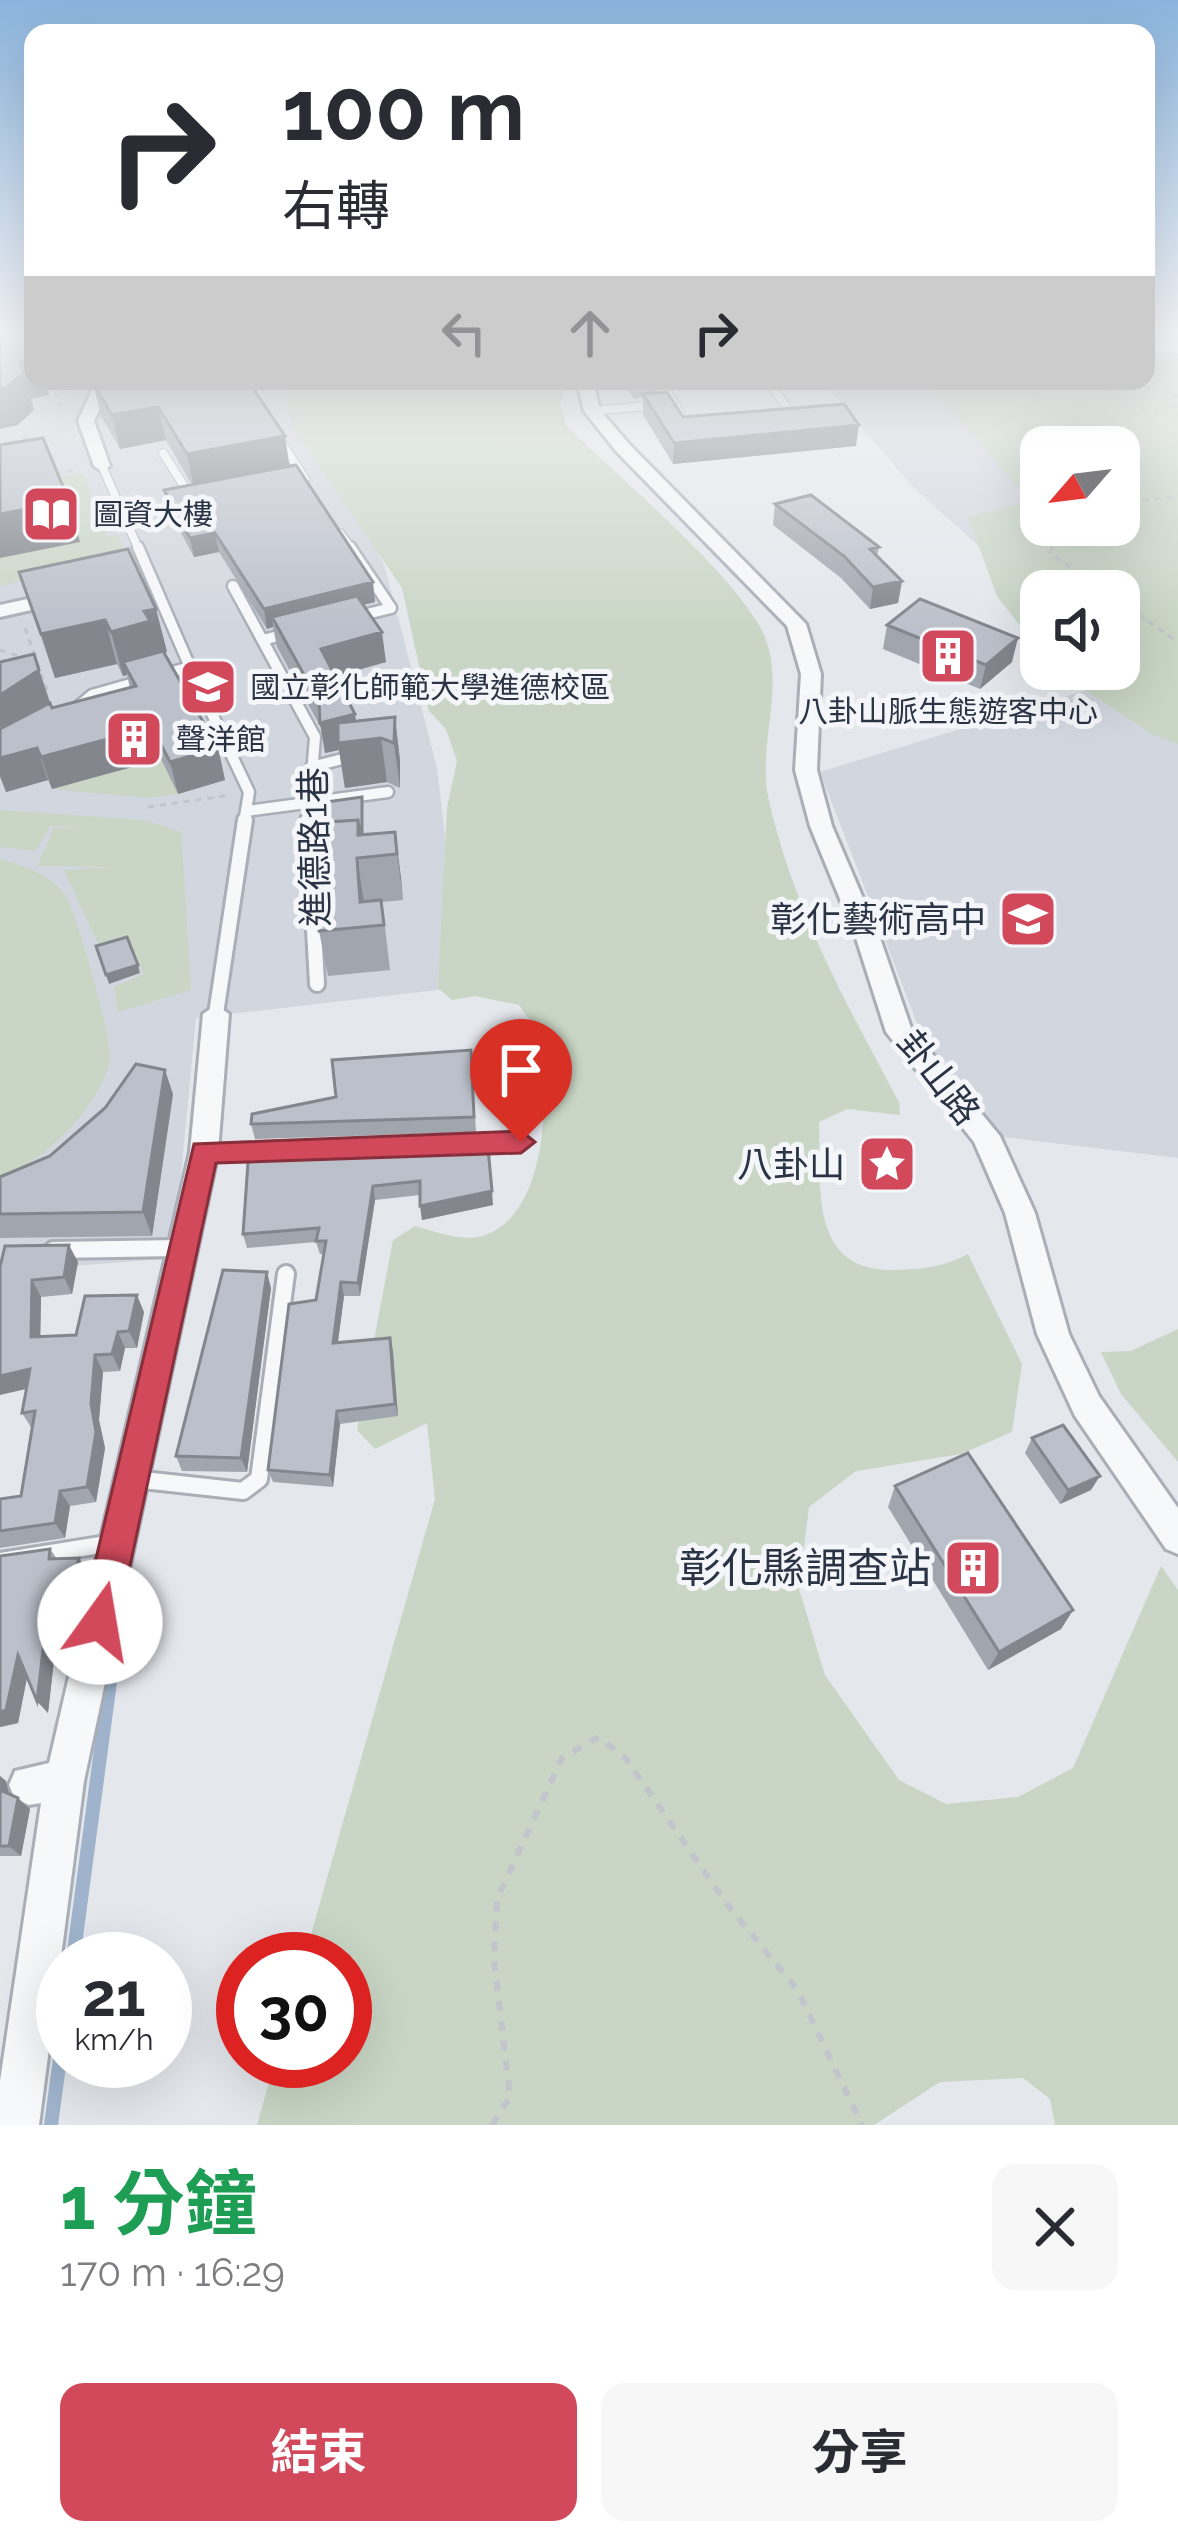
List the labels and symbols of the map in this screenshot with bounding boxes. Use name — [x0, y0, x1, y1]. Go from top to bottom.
north arrow — [1020, 426, 1140, 546]
library icon: 圖資大樓 — [20, 483, 82, 545]
place label: 圖資大樓 — [93, 497, 213, 532]
building icon: 八卦山脈生態遊客中心 — [917, 625, 979, 687]
school or university icon: 國立彰化師範大學進德校區 — [177, 656, 239, 718]
place label: 國立彰化師範大學進德校區 — [250, 670, 610, 705]
place label: 八卦山脈生態遊客中心 — [798, 694, 1098, 729]
building icon: 聲洋館 — [103, 708, 165, 770]
place label: 聲洋館 — [176, 722, 266, 757]
street label: 進德路1巷 — [292, 767, 336, 927]
school or university icon: 彰化藝術高中 — [997, 888, 1059, 950]
place label: 彰化藝術高中 — [770, 898, 986, 940]
pin — [470, 1019, 572, 1142]
street label: 卦山路 — [889, 1022, 989, 1132]
place icon: 八卦山 — [856, 1133, 918, 1195]
place label: 八卦山 — [737, 1143, 845, 1185]
building icon: 彰化縣調查站 — [942, 1537, 1004, 1599]
place label: 彰化縣調查站 — [679, 1544, 931, 1593]
position arrow — [37, 1559, 163, 1685]
speed limit sign: 30 — [216, 1932, 372, 2088]

